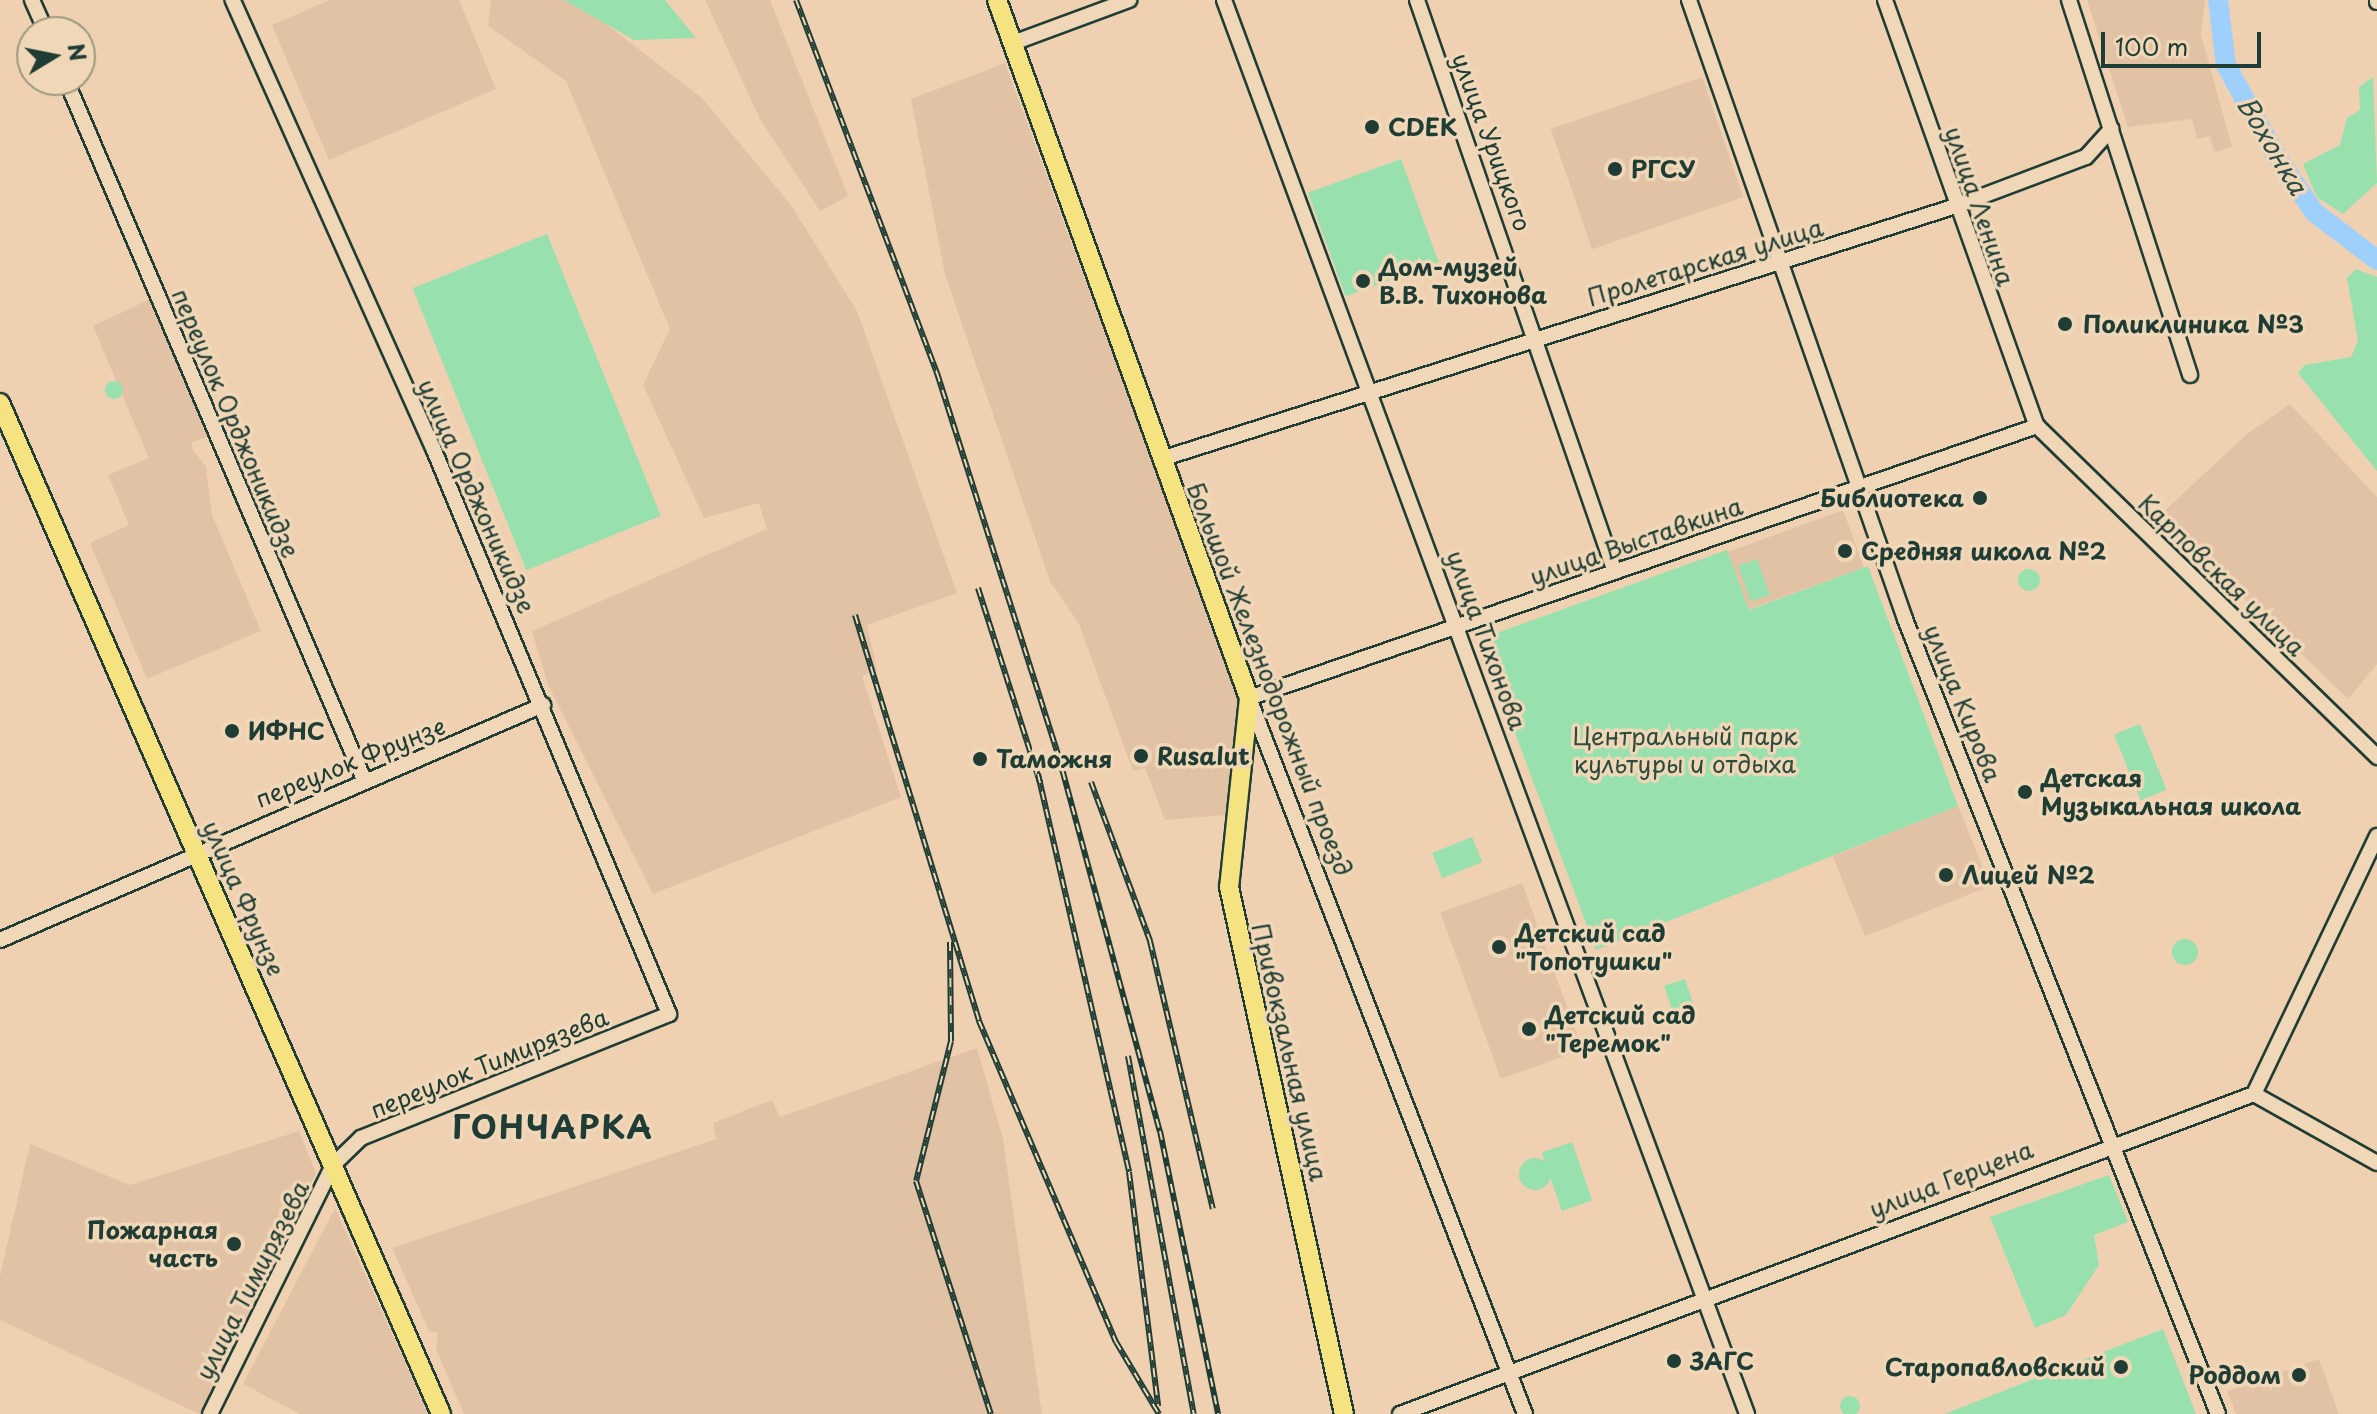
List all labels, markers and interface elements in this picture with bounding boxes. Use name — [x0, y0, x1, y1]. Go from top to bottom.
north arrow — [16, 16, 96, 96]
scale bar — [2105, 16, 2265, 66]
text: 100 m — [2115, 28, 2188, 64]
text: N — [60, 41, 96, 64]
street label: улица Урицкого — [1446, 48, 1538, 236]
water label: Вохонка — [2232, 90, 2314, 200]
place label: CDEK — [1388, 113, 1457, 141]
marker: CDEK — [1363, 118, 1381, 136]
street label: улица Ленина — [1939, 122, 2021, 290]
place label: РГСУ — [1631, 155, 1695, 183]
marker: РГСУ — [1606, 160, 1624, 178]
street label: Пролетарская улица — [1583, 212, 1827, 312]
place label: Дом-музей В.В. Тихонова — [1379, 253, 1548, 309]
marker: Дом-музей В.В. Тихонова — [1354, 272, 1372, 290]
street label: переулок Орджоникидзе — [166, 284, 306, 562]
place label: Поликлиника №3 — [2083, 310, 2304, 338]
marker: Поликлиника №3 — [2054, 313, 2076, 335]
street label: улица Орджоникидзе — [412, 374, 542, 618]
street label: Большой Железнодорожный проезд — [1181, 478, 1359, 880]
place label: Библиотека — [1820, 484, 1964, 512]
street label: Карповская улица — [2132, 488, 2312, 662]
marker: Библиотека — [1971, 489, 1989, 507]
street label: улица Выставкина — [1525, 491, 1747, 591]
place label: Средняя школа №2 — [1861, 537, 2109, 565]
marker: Средняя школа №2 — [1836, 542, 1854, 560]
street label: улица Тихонова — [1441, 545, 1533, 735]
street label: улица Кирова — [1918, 620, 2008, 786]
street label: переулок Фрунзе — [250, 711, 450, 813]
place label: ИФНС — [248, 717, 325, 745]
marker: ИФНС — [223, 722, 241, 740]
park label: Центральный парк культуры и отдыха — [1572, 722, 1798, 778]
place label: Rusalut — [1157, 742, 1250, 770]
place label: Таможня — [996, 745, 1112, 773]
marker: Rusalut — [1132, 747, 1150, 765]
marker: Таможня — [971, 750, 989, 768]
place label: Детская Музыкальная школа — [2041, 764, 2302, 820]
marker: Детская Музыкальная школа — [2016, 783, 2034, 801]
street label: улица Фрунзе — [197, 815, 291, 981]
place label: Лицей №2 — [1962, 861, 2094, 889]
marker: Лицей №2 — [1937, 866, 1955, 884]
place label: Детский сад "Топотушки" — [1515, 919, 1673, 975]
street label: Привокзальная улица — [1246, 920, 1334, 1184]
marker: Детский сад "Топотушки" — [1490, 938, 1508, 956]
place label: Детский сад "Теремок" — [1545, 1001, 1697, 1057]
street label: переулок Тимирязева — [365, 1002, 613, 1124]
marker: Детский сад "Теремок" — [1520, 1020, 1538, 1038]
district label: ГОНЧАРКА — [453, 1107, 653, 1145]
street label: улица Герцена — [1864, 1134, 2038, 1224]
street label: улица Тимирязева — [189, 1175, 315, 1385]
place label: Пожарная часть — [87, 1216, 218, 1272]
marker: Пожарная часть — [225, 1235, 243, 1253]
place label: ЗАГС — [1690, 1347, 1754, 1375]
marker: ЗАГС — [1665, 1352, 1683, 1370]
place label: Старопавловский — [1885, 1353, 2105, 1381]
marker: Старопавловский — [2112, 1358, 2130, 1376]
place label: Роддом — [2188, 1361, 2281, 1389]
marker: Роддом — [2288, 1364, 2310, 1386]

